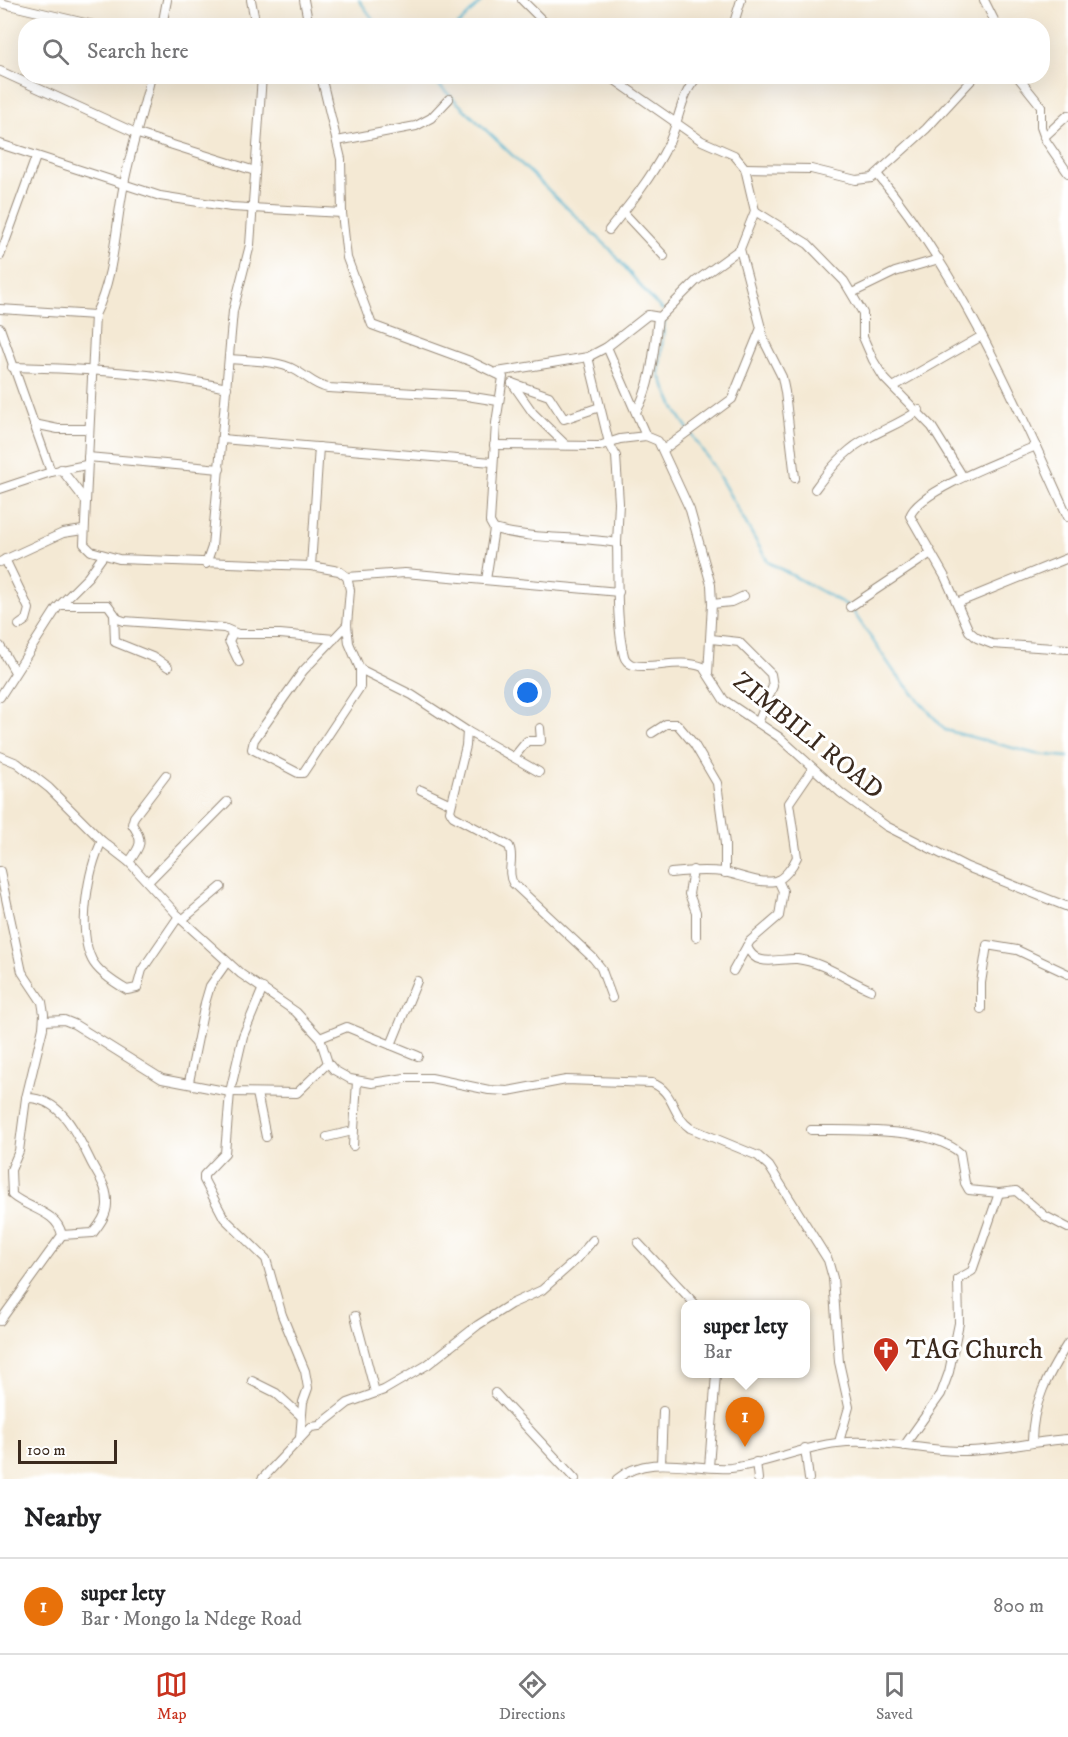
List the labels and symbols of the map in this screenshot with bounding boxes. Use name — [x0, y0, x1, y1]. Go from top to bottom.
street label: ZIMBILI ROAD — [726, 665, 890, 807]
your location — [513, 678, 542, 707]
place label: TAG Church — [906, 1334, 1043, 1367]
church icon: TAG Church — [871, 1335, 901, 1373]
pin: 1 — [726, 1398, 764, 1447]
scale bar — [18, 1437, 117, 1464]

